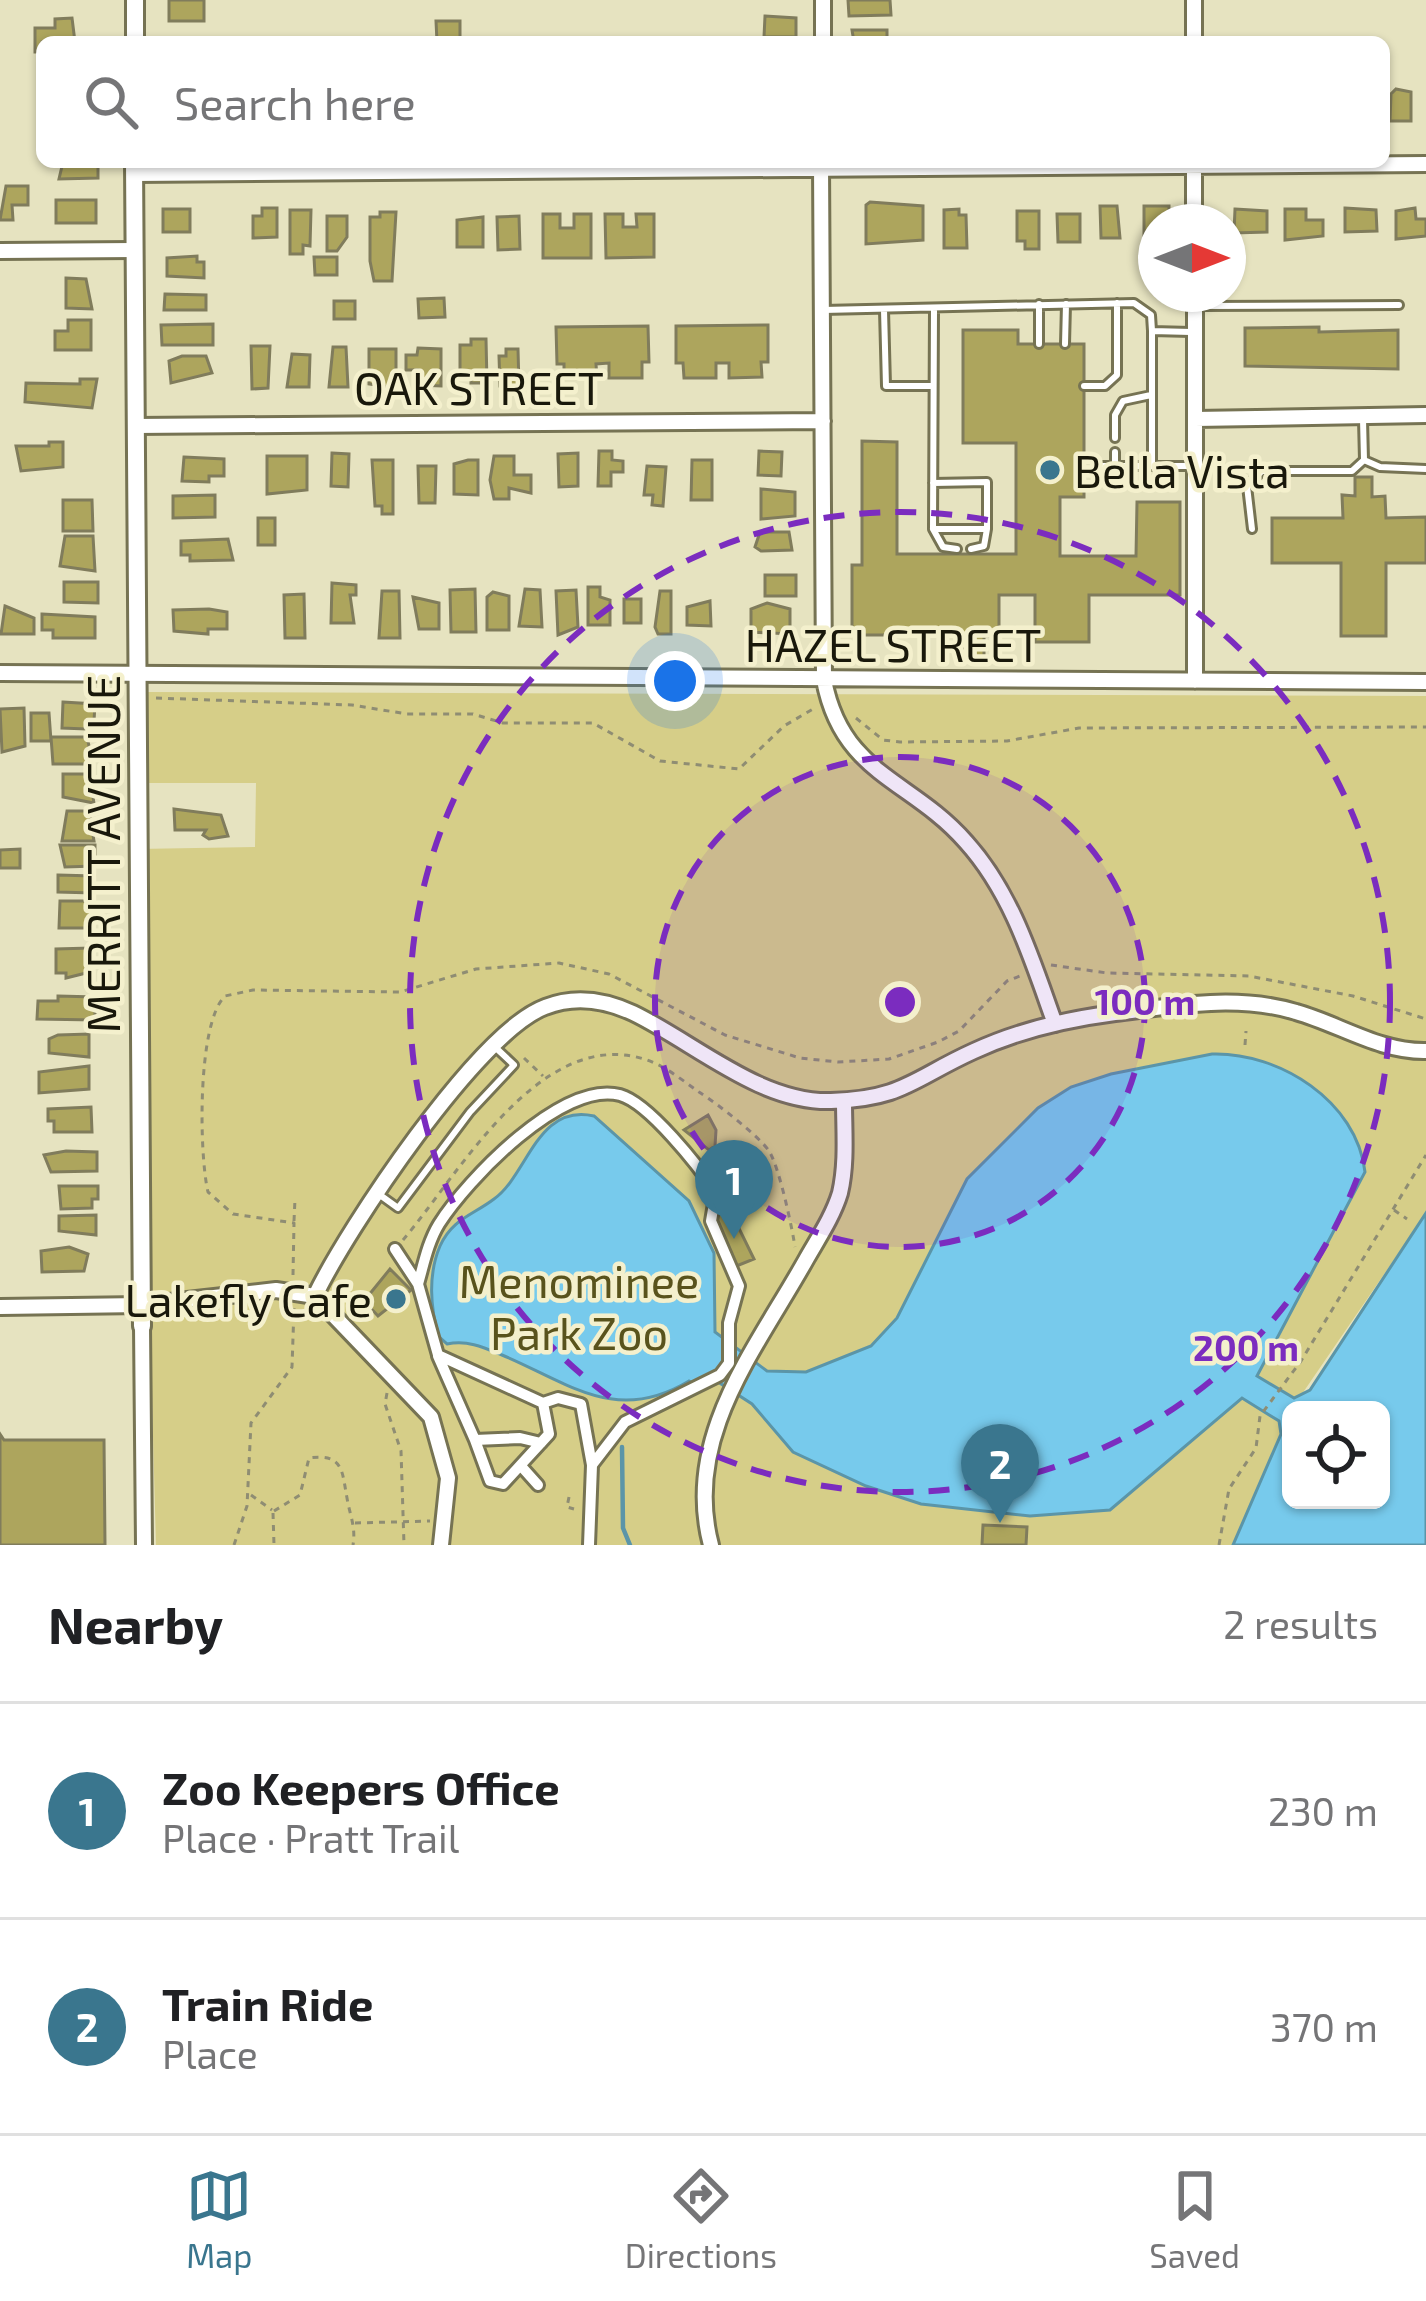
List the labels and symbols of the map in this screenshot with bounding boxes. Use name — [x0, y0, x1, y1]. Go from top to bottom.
north arrow — [1138, 204, 1246, 312]
street label: OAK STREET — [354, 360, 604, 414]
place label: Bella Vista — [1074, 443, 1290, 497]
marker: Bella Vista — [1037, 457, 1063, 483]
street label: HAZEL STREET — [745, 617, 1041, 671]
your location — [645, 651, 705, 711]
street label: MERRITT AVENUE — [75, 675, 129, 1033]
text: 100 m — [1095, 979, 1195, 1022]
centre of rings — [879, 981, 921, 1023]
pin: 1 — [695, 1140, 773, 1239]
park label: Menominee Park Zoo — [459, 1253, 699, 1359]
place label: Lakefly Cafe — [125, 1272, 372, 1326]
marker: Lakefly Cafe — [383, 1286, 409, 1312]
text: 200 m — [1193, 1325, 1299, 1368]
pin: 2 — [961, 1424, 1039, 1523]

